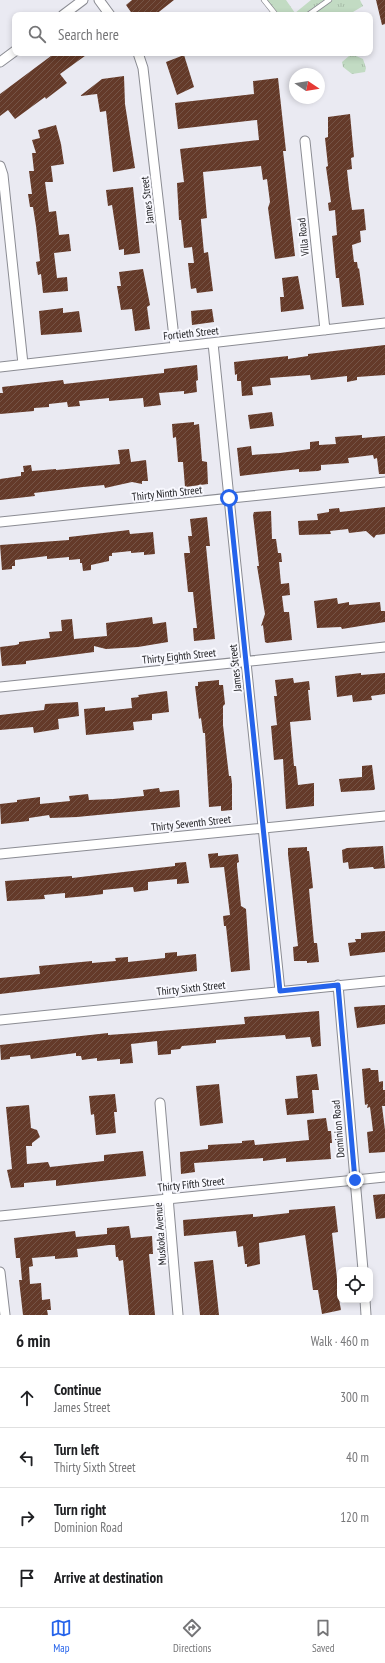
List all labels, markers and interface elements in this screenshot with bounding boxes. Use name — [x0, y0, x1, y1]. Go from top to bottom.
search box — [12, 12, 373, 56]
icon: search — [26, 23, 48, 45]
text: Search here — [58, 25, 119, 44]
north arrow — [289, 68, 325, 104]
street label: James Street — [137, 176, 157, 225]
street label: Villa Road — [294, 217, 312, 258]
street label: Fortieth Street — [163, 323, 219, 343]
street label: Thirty Ninth Street — [131, 482, 203, 504]
route start — [220, 489, 238, 507]
street label: James Street — [226, 644, 245, 693]
street label: Thirty Eighth Street — [141, 645, 217, 667]
street label: Thirty Seventh Street — [150, 812, 232, 834]
street label: Thirty Sixth Street — [156, 977, 226, 999]
street label: Dominion Road — [328, 1099, 348, 1158]
route end — [346, 1171, 364, 1189]
street label: Thirty Fifth Street — [157, 1174, 225, 1194]
street label: Muskoka Avenue — [151, 1202, 169, 1266]
map controls — [337, 1267, 373, 1303]
button: locate — [337, 1267, 373, 1303]
text: 6 min — [16, 1330, 50, 1352]
text: Walk · 460 m — [311, 1333, 369, 1350]
text: Continue — [54, 1380, 101, 1399]
icon: ahead — [16, 1387, 38, 1409]
text: 300 m — [340, 1389, 369, 1406]
text: James Street — [54, 1399, 110, 1416]
text: Turn left — [54, 1440, 99, 1459]
icon: left — [16, 1447, 38, 1469]
text: 40 m — [346, 1449, 369, 1466]
text: Thirty Sixth Street — [54, 1459, 136, 1476]
text: Turn right — [54, 1500, 106, 1519]
icon: right — [16, 1507, 38, 1529]
text: 120 m — [340, 1509, 369, 1526]
text: Dominion Road — [54, 1519, 123, 1536]
icon: arrive — [16, 1567, 38, 1589]
text: Arrive at destination — [54, 1568, 163, 1587]
tab: Map — [50, 1617, 72, 1655]
tab: Directions — [173, 1617, 211, 1655]
tab: Saved — [312, 1617, 335, 1655]

